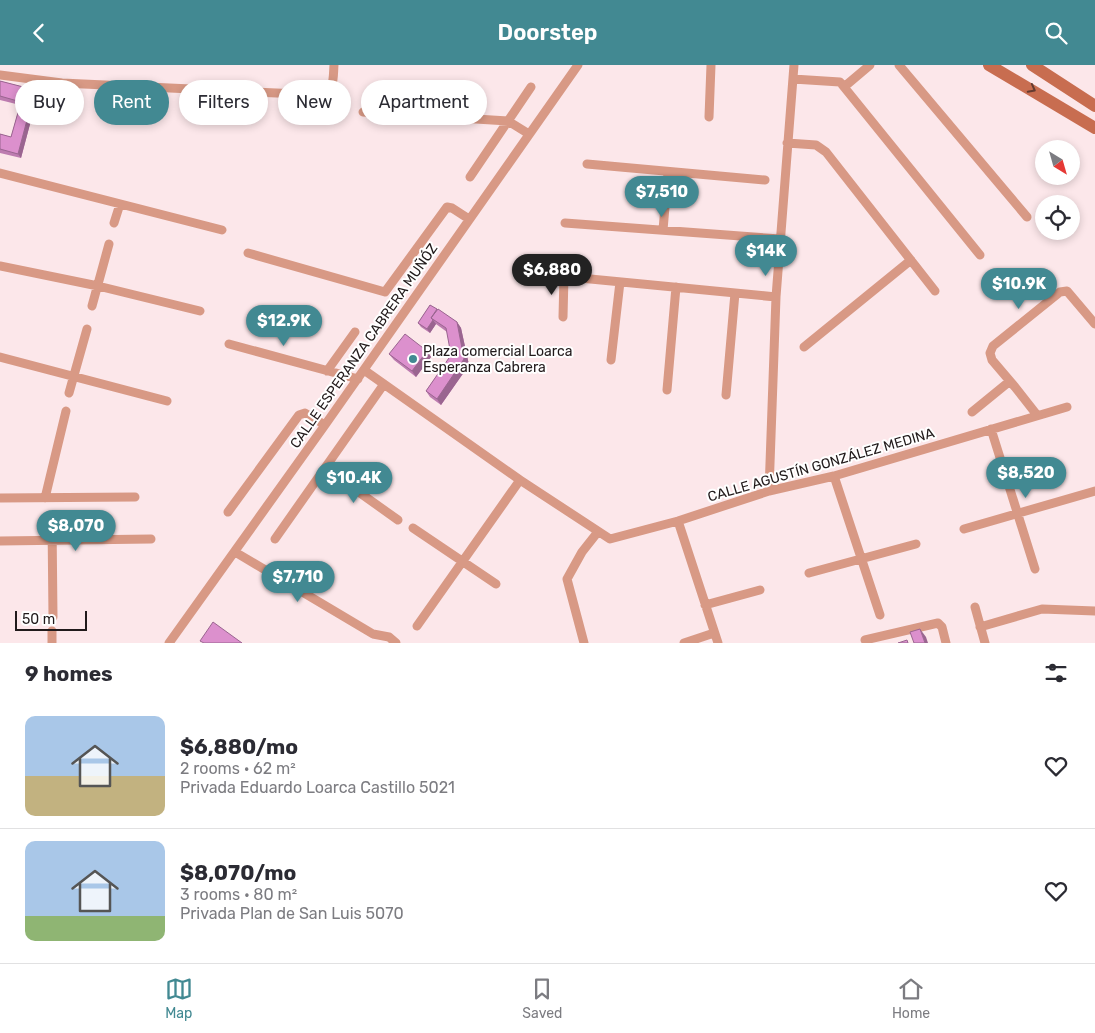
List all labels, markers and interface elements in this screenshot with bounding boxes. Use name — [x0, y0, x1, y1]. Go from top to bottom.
icon: back — [25, 19, 53, 47]
text: Doorstep — [498, 19, 597, 46]
icon: search — [1042, 19, 1070, 47]
chip: Buy — [15, 80, 84, 125]
chip: Rent — [94, 80, 169, 125]
chip: Filters — [179, 80, 268, 125]
chip: New — [278, 80, 351, 125]
chip: Apartment — [361, 80, 487, 125]
one-way arrow — [1026, 83, 1035, 93]
north arrow — [1035, 140, 1080, 185]
map controls — [1035, 140, 1080, 240]
pin: $7,510 — [621, 175, 703, 218]
text: $7,510 — [636, 182, 688, 201]
button: locate — [1035, 195, 1080, 240]
pin: $14K — [736, 235, 796, 277]
street label: CALLE ESPERANZA CABRERA MUÑÓZ — [286, 240, 441, 452]
text: $14K — [746, 241, 786, 260]
pin: $6,880 — [511, 253, 593, 296]
text: $6,880 — [523, 260, 581, 279]
pin: $10.9K — [978, 267, 1060, 310]
text: $10.9K — [992, 274, 1046, 293]
pin: $12.9K — [243, 305, 325, 347]
text: $12.9K — [257, 311, 311, 330]
place label: Plaza comercial Loarca Esperanza Cabrera — [423, 343, 572, 376]
marker: Plaza comercial Loarca Esperanza Cabrera — [407, 353, 419, 365]
street label: CALLE AGUSTÍN GONZÁLEZ MEDINA — [705, 423, 937, 506]
pin: $8,520 — [985, 457, 1067, 499]
pin: $10.4K — [313, 461, 395, 504]
text: $8,520 — [997, 463, 1055, 482]
text: $10.4K — [326, 468, 382, 487]
pin: $8,070 — [35, 509, 117, 552]
text: $8,070 — [48, 516, 104, 535]
pin: $7,710 — [257, 561, 339, 603]
text: $7,710 — [273, 567, 323, 586]
scale bar — [15, 608, 88, 631]
text: 50 m — [22, 611, 55, 628]
icon: filters — [1042, 659, 1070, 687]
text: 9 homes — [25, 661, 113, 686]
text: $6,880/mo — [180, 734, 298, 759]
icon: home — [65, 736, 125, 796]
icon: heart — [1042, 752, 1070, 780]
text: 2 rooms · 62 m² — [180, 759, 296, 778]
text: Privada Eduardo Loarca Castillo 5021 — [180, 778, 455, 797]
text: $8,070/mo — [180, 860, 296, 885]
icon: home — [65, 861, 125, 921]
icon: heart — [1042, 877, 1070, 905]
text: 3 rooms · 80 m² — [180, 885, 297, 904]
text: Privada Plan de San Luis 5070 — [180, 904, 404, 923]
tab: Map — [165, 975, 193, 1022]
tab: Saved — [522, 975, 562, 1022]
tab: Home — [892, 975, 930, 1022]

